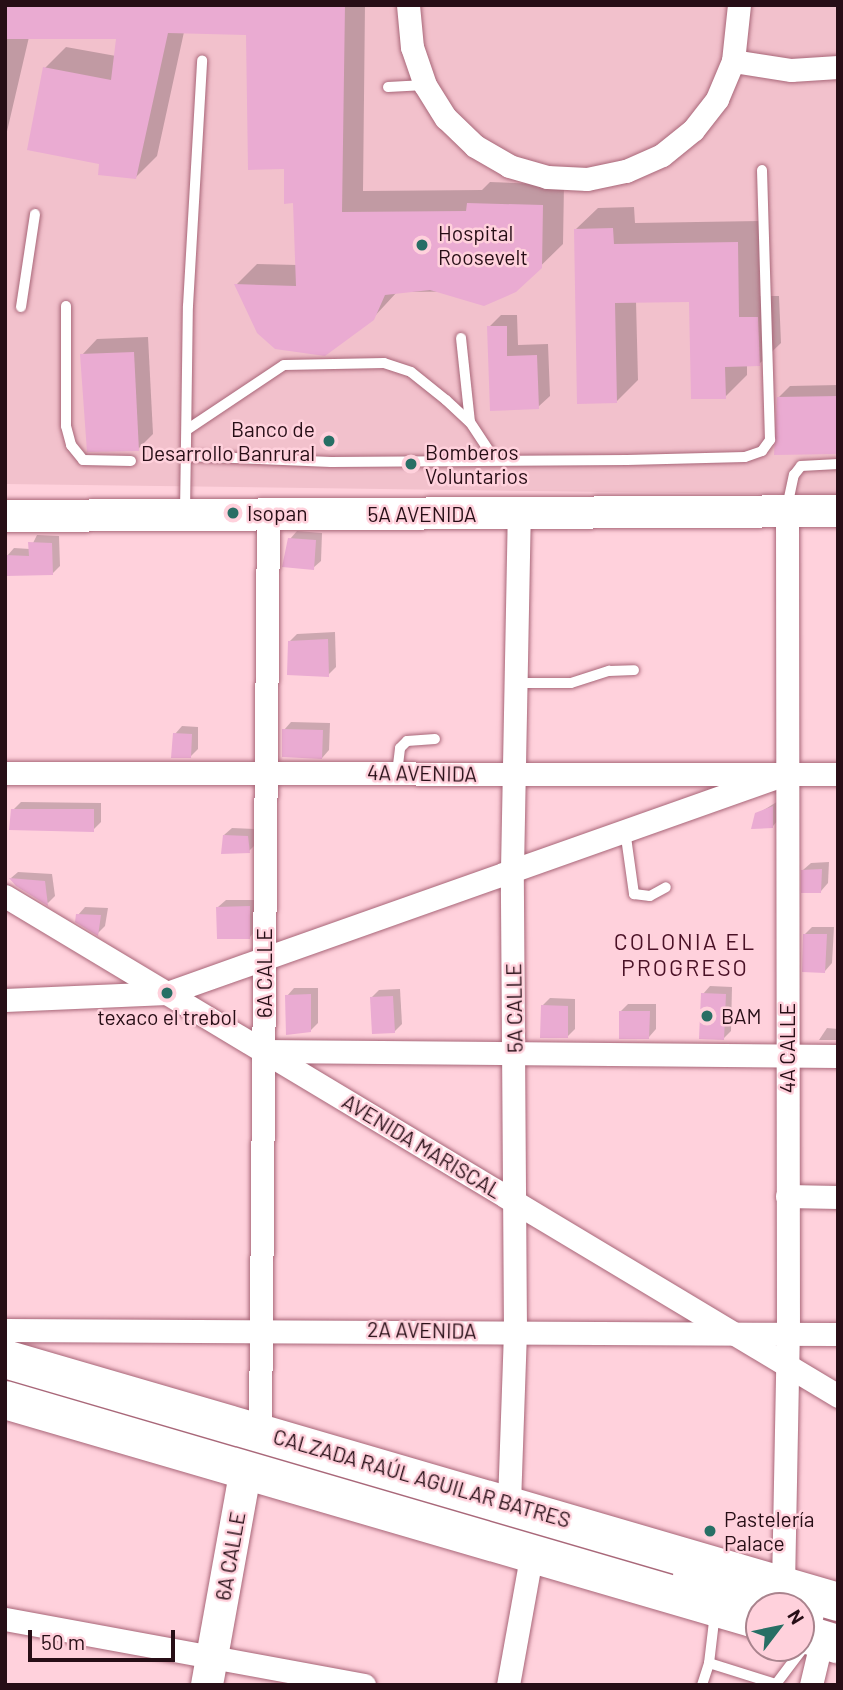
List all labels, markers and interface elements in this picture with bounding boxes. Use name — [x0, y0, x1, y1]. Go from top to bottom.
place label: Hospital Roosevelt — [438, 220, 528, 270]
marker: Hospital Roosevelt — [412, 235, 432, 255]
place label: Banco de Desarrollo Banrural — [141, 416, 315, 466]
marker: Banco de Desarrollo Banrural — [321, 433, 337, 449]
place label: Bomberos Voluntarios — [425, 439, 528, 489]
marker: Bomberos Voluntarios — [403, 456, 419, 472]
place label: Isopan — [247, 500, 308, 526]
street label: 5A AVENIDA — [367, 501, 477, 527]
marker: Isopan — [225, 505, 241, 521]
street label: 4A AVENIDA — [367, 759, 477, 787]
district label: COLONIA EL PROGRESO — [615, 927, 755, 981]
street label: 6A CALLE — [251, 928, 277, 1018]
street label: 5A CALLE — [501, 963, 527, 1053]
marker: texaco el trebol — [159, 985, 175, 1001]
place label: BAM — [721, 1003, 761, 1029]
street label: 4A CALLE — [774, 1003, 800, 1093]
place label: texaco el trebol — [97, 1004, 237, 1030]
marker: BAM — [699, 1008, 715, 1024]
street label: AVENIDA MARISCAL — [338, 1089, 506, 1203]
street label: 2A AVENIDA — [367, 1316, 477, 1344]
street label: CALZADA RAÚL AGUILAR BATRES — [270, 1423, 574, 1533]
place label: Pastelería Palace — [724, 1506, 815, 1556]
street label: 6A CALLE — [210, 1510, 250, 1602]
marker: Pastelería Palace — [702, 1523, 718, 1539]
north arrow — [745, 1592, 815, 1662]
text: N — [783, 1605, 810, 1628]
scale bar — [32, 1616, 178, 1660]
text: 50 m — [41, 1629, 85, 1654]

